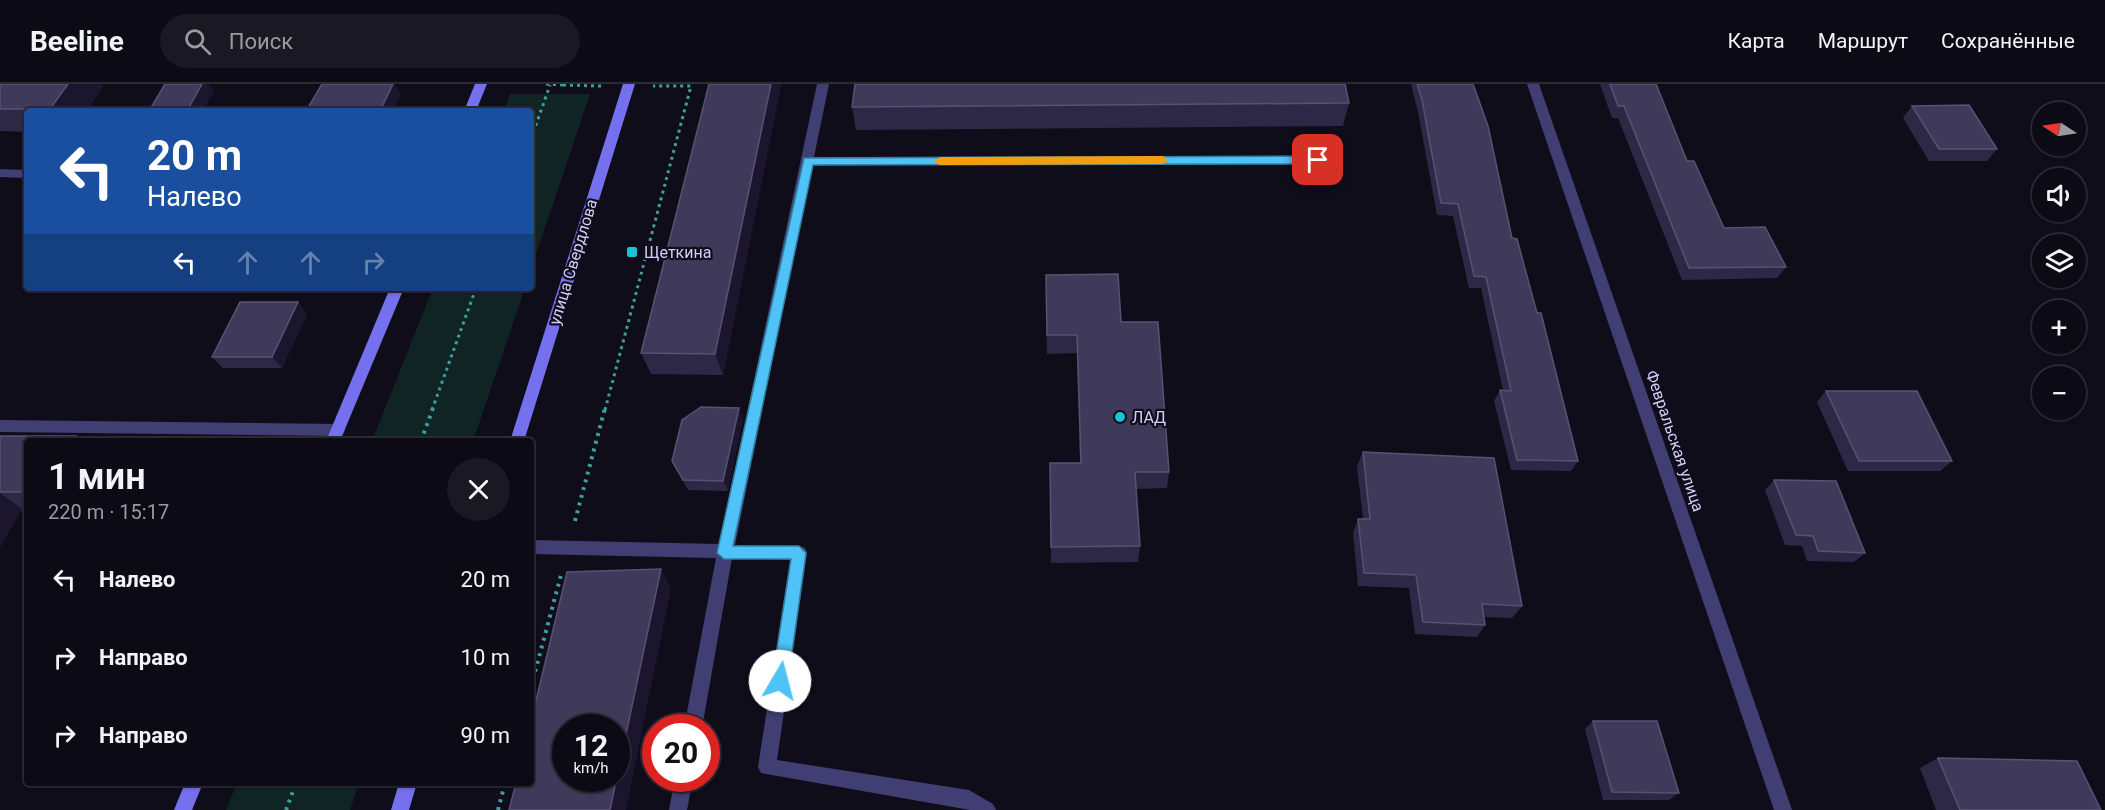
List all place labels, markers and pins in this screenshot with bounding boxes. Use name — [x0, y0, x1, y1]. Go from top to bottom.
pin — [1292, 134, 1343, 185]
place label: Щеткина — [644, 243, 711, 262]
marker: Щеткина — [625, 245, 639, 259]
place label: ЛАД — [1132, 408, 1166, 427]
marker: ЛАД — [1113, 410, 1127, 424]

